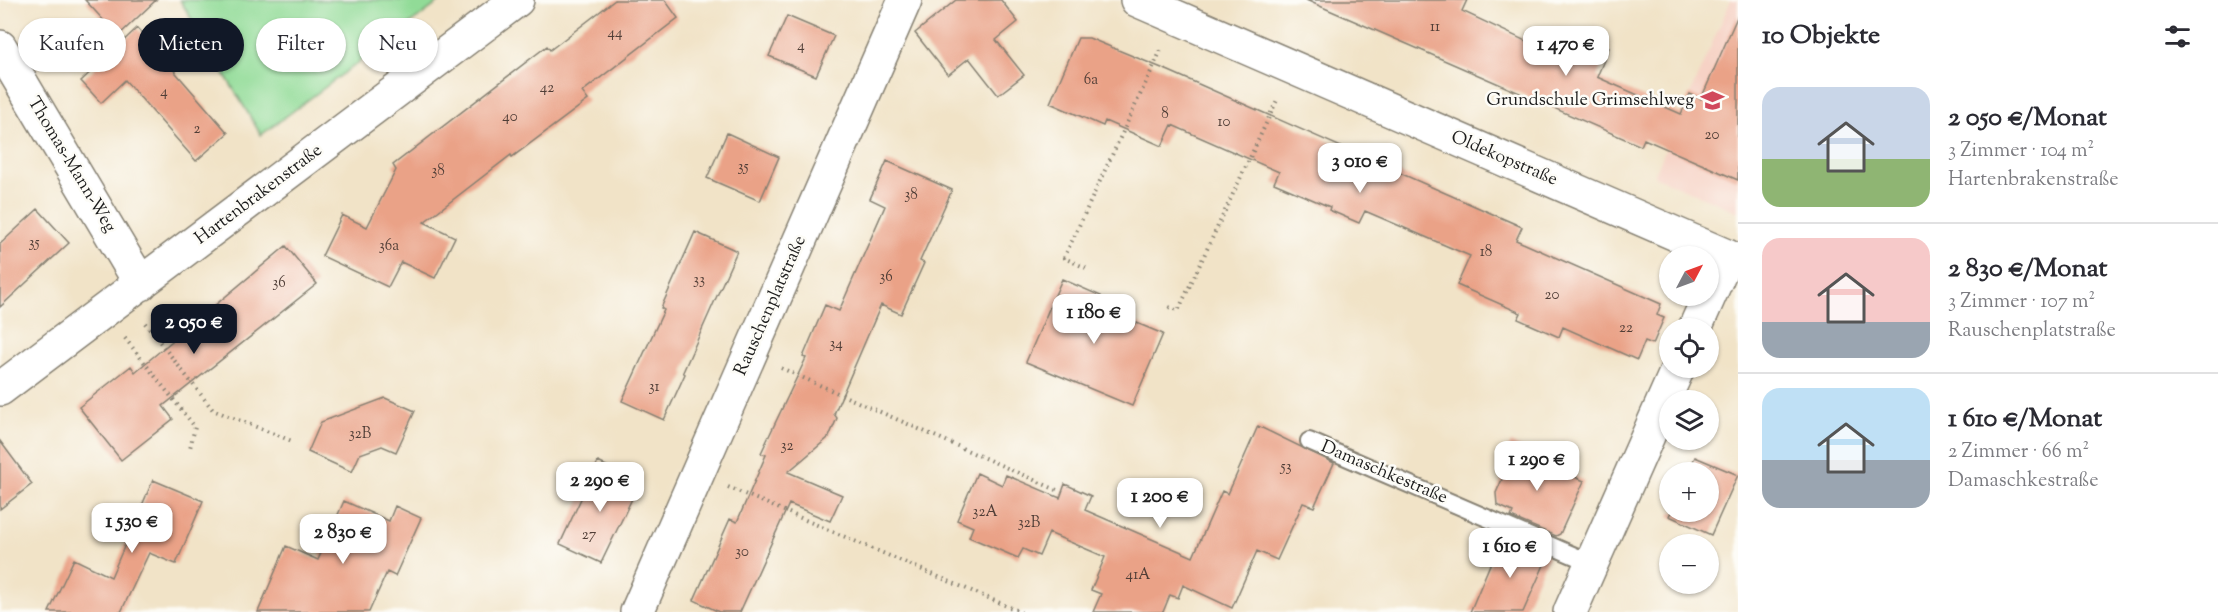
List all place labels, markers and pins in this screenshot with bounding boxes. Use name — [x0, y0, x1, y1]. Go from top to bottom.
pin: 1 470 € — [1511, 26, 1621, 77]
place label: Grundschule Grimsehlweg — [1486, 88, 1694, 114]
school or university icon: Grundschule Grimsehlweg — [1699, 88, 1725, 114]
pin: 3 010 € — [1305, 143, 1415, 194]
pin: 1 180 € — [1039, 294, 1149, 345]
pin: 2 050 € — [139, 304, 249, 355]
pin: 1 290 € — [1482, 441, 1592, 492]
pin: 2 290 € — [545, 462, 655, 513]
pin: 1 200 € — [1105, 478, 1215, 529]
pin: 1 530 € — [77, 503, 187, 554]
pin: 2 830 € — [288, 514, 398, 565]
pin: 1 610 € — [1455, 528, 1565, 579]

